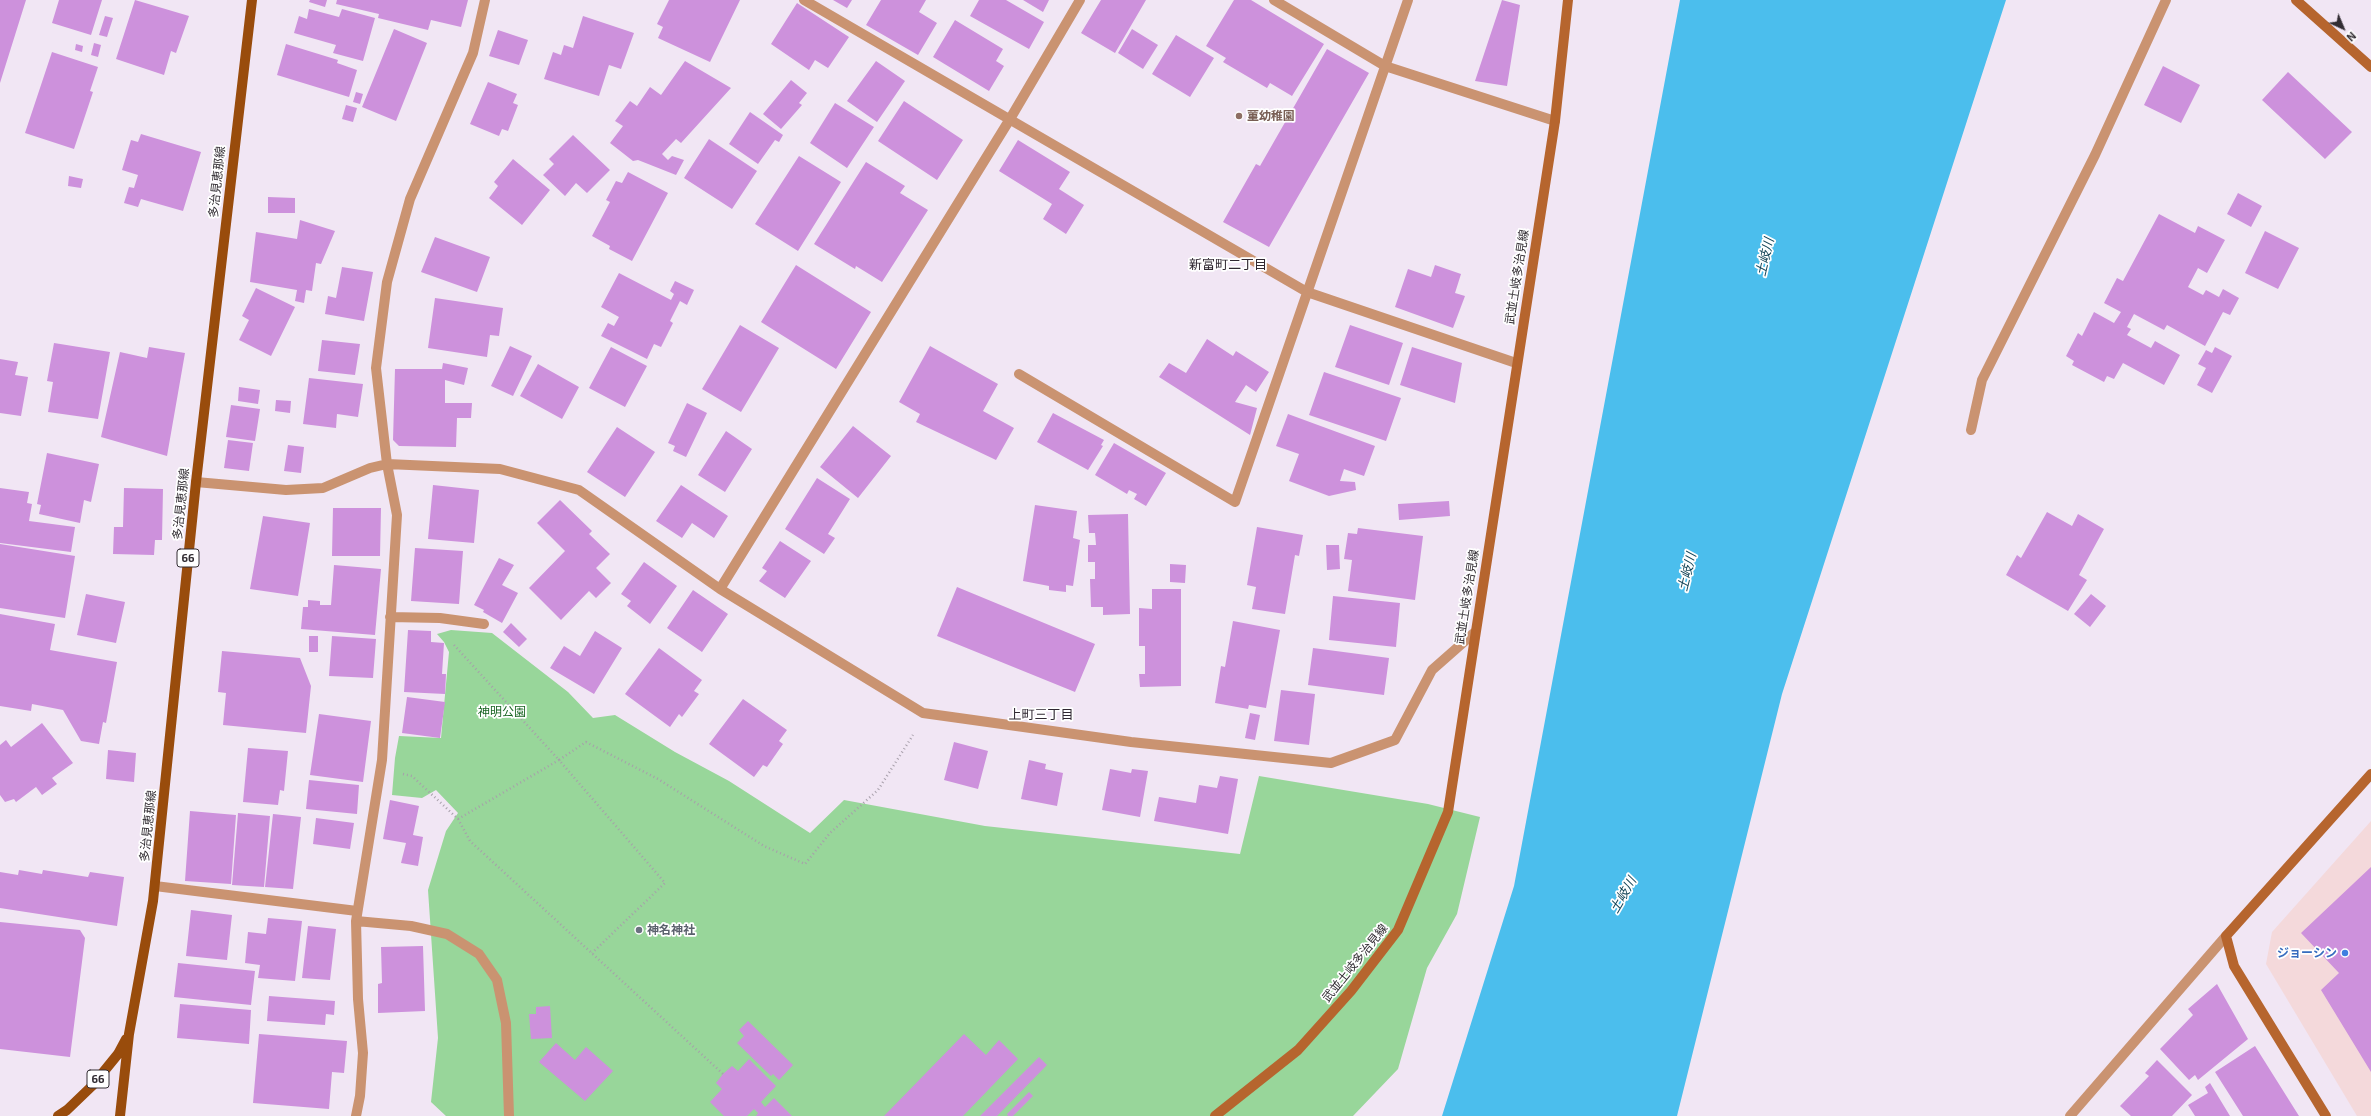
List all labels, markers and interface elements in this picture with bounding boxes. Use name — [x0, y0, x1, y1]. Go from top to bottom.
north arrow — [2323, 8, 2363, 48]
text: N — [2344, 30, 2359, 44]
place label: 菫幼稚園 — [1247, 109, 1295, 123]
marker: 菫幼稚園 — [1234, 111, 1244, 121]
street label: 多治見恵那線 — [206, 145, 228, 219]
street label: 武並土岐多治見線 — [1502, 228, 1532, 326]
water label: 土岐川 — [1753, 236, 1777, 278]
district label: 新富町二丁目 — [1189, 257, 1267, 273]
street label: 多治見恵那線 — [170, 467, 192, 541]
street label: 武並土岐多治見線 — [1452, 548, 1482, 646]
road number: 66 — [177, 549, 199, 567]
water label: 土岐川 — [1675, 551, 1699, 593]
park label: 神明公園 — [478, 705, 526, 719]
district label: 上町三丁目 — [1009, 707, 1073, 723]
street label: 多治見恵那線 — [137, 789, 159, 863]
water label: 土岐川 — [1606, 874, 1640, 916]
street label: 武並土岐多治見線 — [1319, 921, 1391, 1005]
place label: 神名神社 — [647, 923, 695, 937]
marker: 神名神社 — [634, 925, 644, 935]
place label: ジョーシン — [2277, 946, 2337, 960]
marker: ジョーシン — [2340, 948, 2350, 958]
road number: 66 — [87, 1070, 109, 1088]

